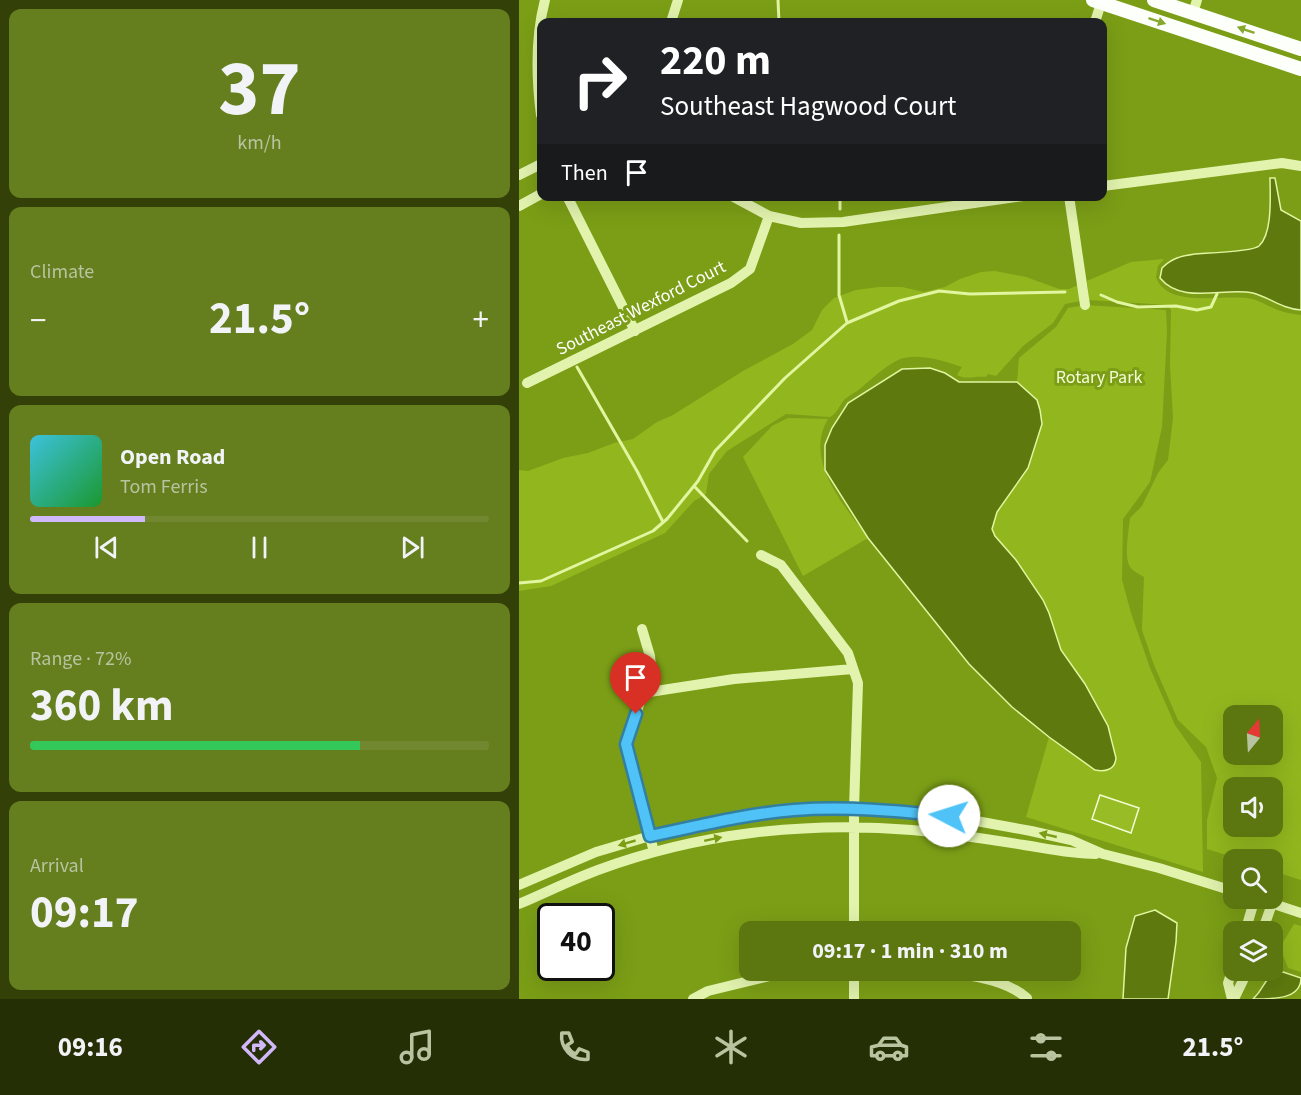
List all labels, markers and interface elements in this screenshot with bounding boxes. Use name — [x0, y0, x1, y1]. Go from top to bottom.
one-way arrow — [1148, 17, 1166, 27]
one-way arrow — [1237, 25, 1255, 35]
text: 220 m — [660, 31, 771, 91]
text: 37 — [218, 34, 301, 145]
icon: right — [561, 42, 639, 120]
text: Southeast Hagwood Court — [660, 87, 956, 126]
text: km/h — [237, 129, 282, 157]
icon: arrive — [620, 156, 653, 189]
text: Then — [561, 157, 608, 189]
street label: Southeast Wexford Court — [552, 254, 730, 362]
text: Climate — [30, 258, 94, 286]
text: 21.5° — [209, 287, 310, 351]
text: − — [30, 297, 46, 344]
text: + — [473, 297, 489, 344]
park label: Rotary Park — [1056, 365, 1142, 390]
text: Open Road — [120, 441, 225, 473]
text: Tom Ferris — [120, 473, 208, 501]
icon: previous — [90, 531, 123, 564]
icon: pause — [243, 531, 276, 564]
icon: next — [396, 531, 429, 564]
text: Range · 72% — [30, 645, 131, 673]
pin — [610, 652, 661, 714]
icon: arrive — [619, 661, 652, 694]
text: 360 km — [30, 674, 174, 738]
north arrow — [1223, 705, 1283, 765]
map controls — [1223, 705, 1283, 981]
button: sound — [1223, 777, 1283, 837]
position arrow — [917, 784, 981, 848]
one-way arrow — [1038, 830, 1057, 839]
one-way arrow — [704, 834, 722, 844]
one-way arrow — [618, 838, 636, 848]
button: search — [1223, 849, 1283, 909]
text: Arrival — [30, 852, 84, 880]
text: 09:17 — [30, 881, 139, 945]
speed limit sign: 40 — [537, 903, 615, 981]
button: layers — [1223, 921, 1283, 981]
text: 09:17 · 1 min · 310 m — [812, 935, 1008, 967]
icon: directions — [238, 1026, 280, 1068]
icon: music — [396, 1026, 438, 1068]
icon: phone — [553, 1026, 595, 1068]
icon: climate — [710, 1026, 752, 1068]
icon: car — [868, 1026, 910, 1068]
icon: filters — [1025, 1026, 1067, 1068]
text: 09:16 — [58, 1028, 123, 1067]
text: 21.5° — [1183, 1028, 1243, 1067]

